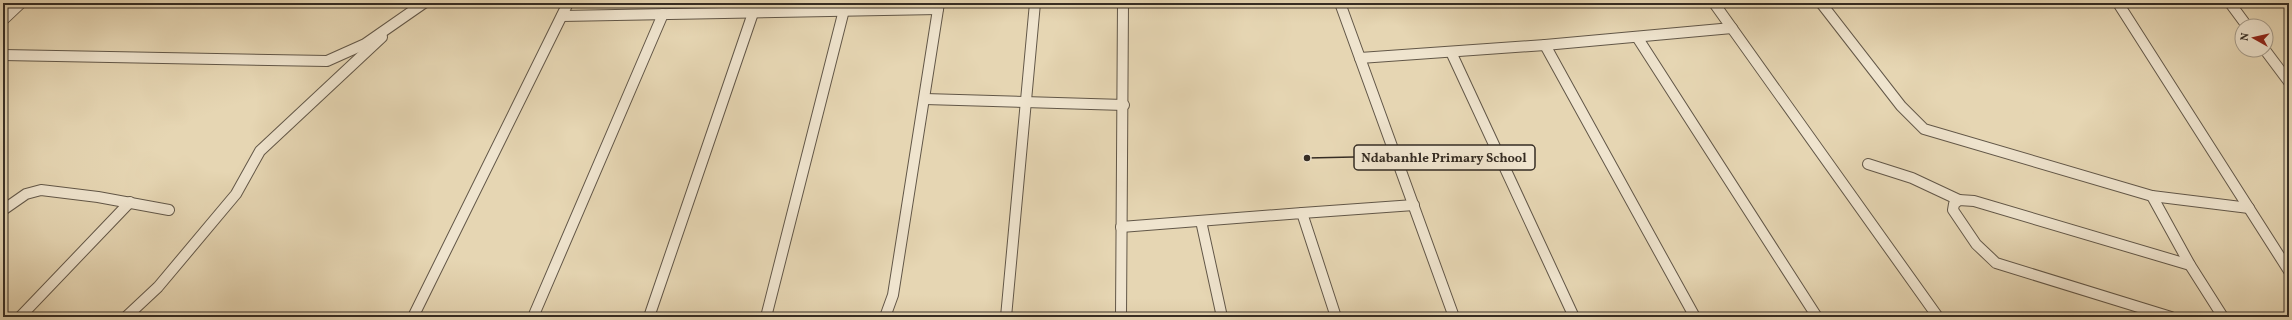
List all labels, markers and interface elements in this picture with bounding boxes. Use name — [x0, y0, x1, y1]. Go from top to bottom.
north arrow — [2234, 18, 2274, 58]
text: N — [2238, 32, 2254, 42]
callout: Ndabanhle Primary School — [1354, 145, 1535, 170]
text: Ndabanhle Primary School — [1361, 150, 1527, 168]

